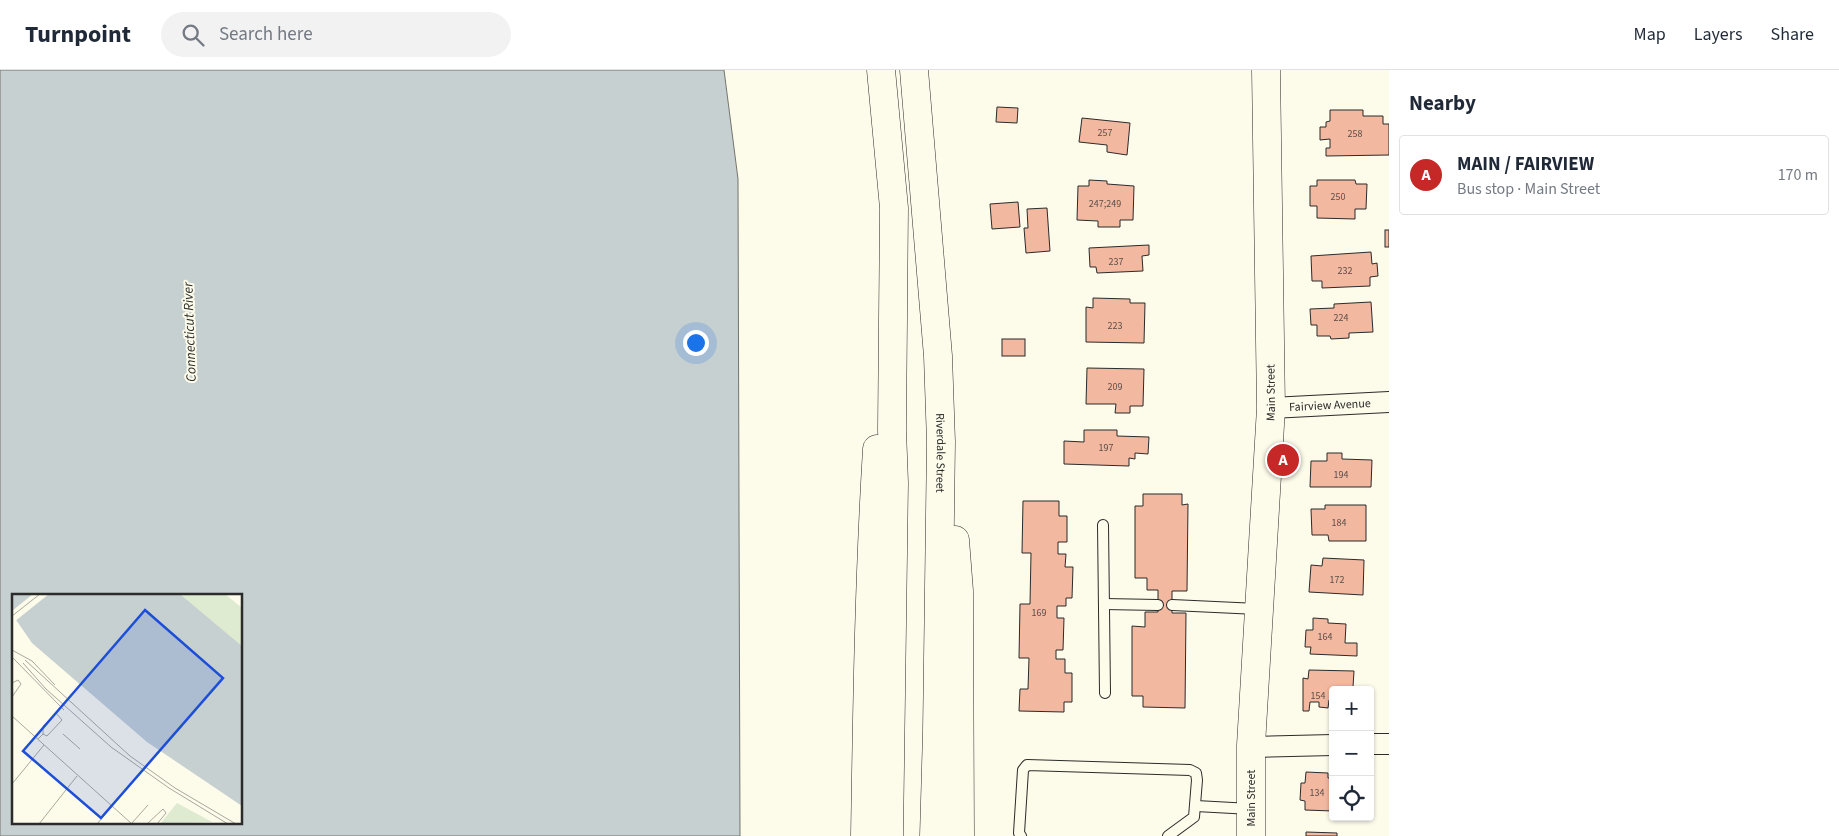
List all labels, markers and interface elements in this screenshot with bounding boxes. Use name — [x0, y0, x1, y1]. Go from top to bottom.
search box — [161, 12, 511, 57]
text: Turnpoint — [25, 17, 131, 52]
icon: search — [179, 21, 207, 49]
text: Search here — [219, 21, 313, 48]
text: Map — [1634, 22, 1666, 47]
text: Layers — [1694, 22, 1743, 47]
text: Share — [1771, 22, 1814, 47]
text: Nearby — [1409, 88, 1476, 118]
house number: 257 — [1098, 126, 1112, 140]
house number: 258 — [1348, 127, 1362, 141]
text: MAIN / FAIRVIEW — [1457, 151, 1594, 178]
text: A — [1421, 164, 1431, 186]
text: 170 m — [1778, 164, 1818, 186]
text: Bus stop · Main Street — [1457, 178, 1600, 200]
house number: 250 — [1331, 190, 1345, 204]
house number: 247;249 — [1089, 197, 1121, 211]
house number: 237 — [1109, 255, 1123, 269]
house number: 232 — [1338, 264, 1352, 278]
water label: Connecticut River — [178, 281, 202, 382]
house number: 224 — [1334, 311, 1348, 325]
house number: 223 — [1108, 319, 1122, 333]
your location — [683, 330, 709, 356]
street label: Main Street — [1262, 364, 1280, 422]
house number: 209 — [1108, 380, 1122, 394]
street label: Fairview Avenue — [1289, 395, 1371, 416]
street label: Riverdale Street — [931, 413, 949, 493]
house number: 197 — [1099, 441, 1113, 455]
pin: A — [1267, 441, 1299, 479]
house number: 194 — [1334, 468, 1348, 482]
house number: 184 — [1332, 516, 1346, 530]
house number: 172 — [1330, 573, 1344, 587]
inset map — [12, 594, 242, 824]
house number: 169 — [1032, 606, 1046, 620]
house number: 164 — [1318, 630, 1332, 644]
map controls — [1329, 686, 1374, 821]
button: + — [1329, 686, 1374, 731]
house number: 154 — [1311, 689, 1325, 703]
button: − — [1329, 731, 1374, 776]
street label: Main Street — [1243, 770, 1260, 826]
button: locate — [1329, 776, 1374, 821]
house number: 134 — [1310, 786, 1324, 800]

